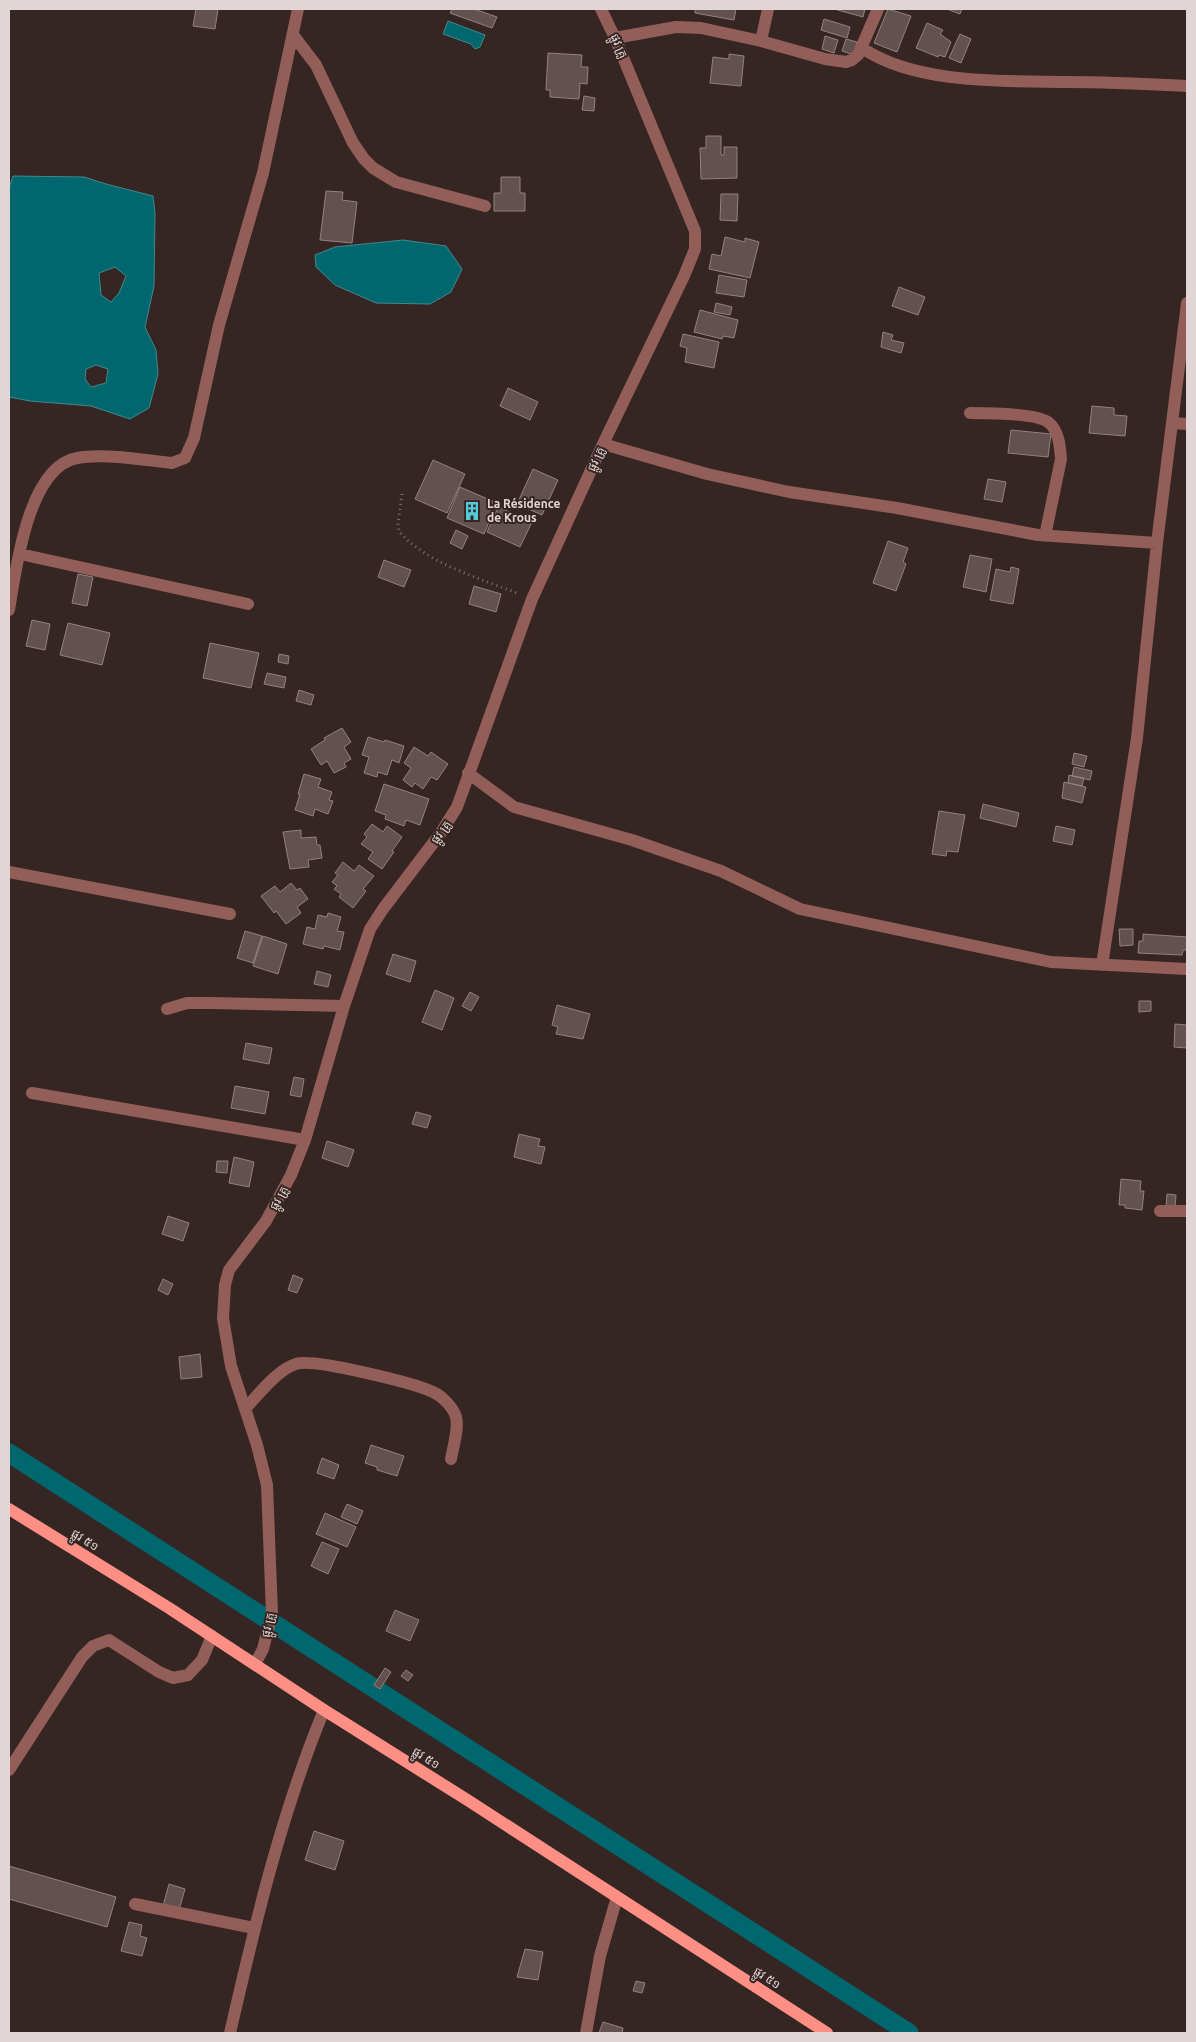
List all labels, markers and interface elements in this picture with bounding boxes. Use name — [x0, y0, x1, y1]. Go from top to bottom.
street label: ផ្លូវ គ្រូ — [604, 32, 631, 62]
street label: ផ្លូវ គ្រូ — [584, 445, 611, 475]
place label: La Résidence de Krous — [487, 497, 560, 524]
building icon: La Résidence de Krous — [461, 500, 483, 522]
street label: ផ្លូវ គ្រូ — [428, 818, 457, 848]
street label: ផ្លូវ គ្រូ — [267, 1184, 294, 1214]
street label: ផ្លូវ ៥១ — [67, 1526, 101, 1557]
street label: ផ្លូវ គ្រូ — [259, 1611, 281, 1640]
street label: ផ្លូវ ៥១ — [408, 1744, 442, 1775]
street label: ផ្លូវ ៥១ — [749, 1964, 783, 1995]

